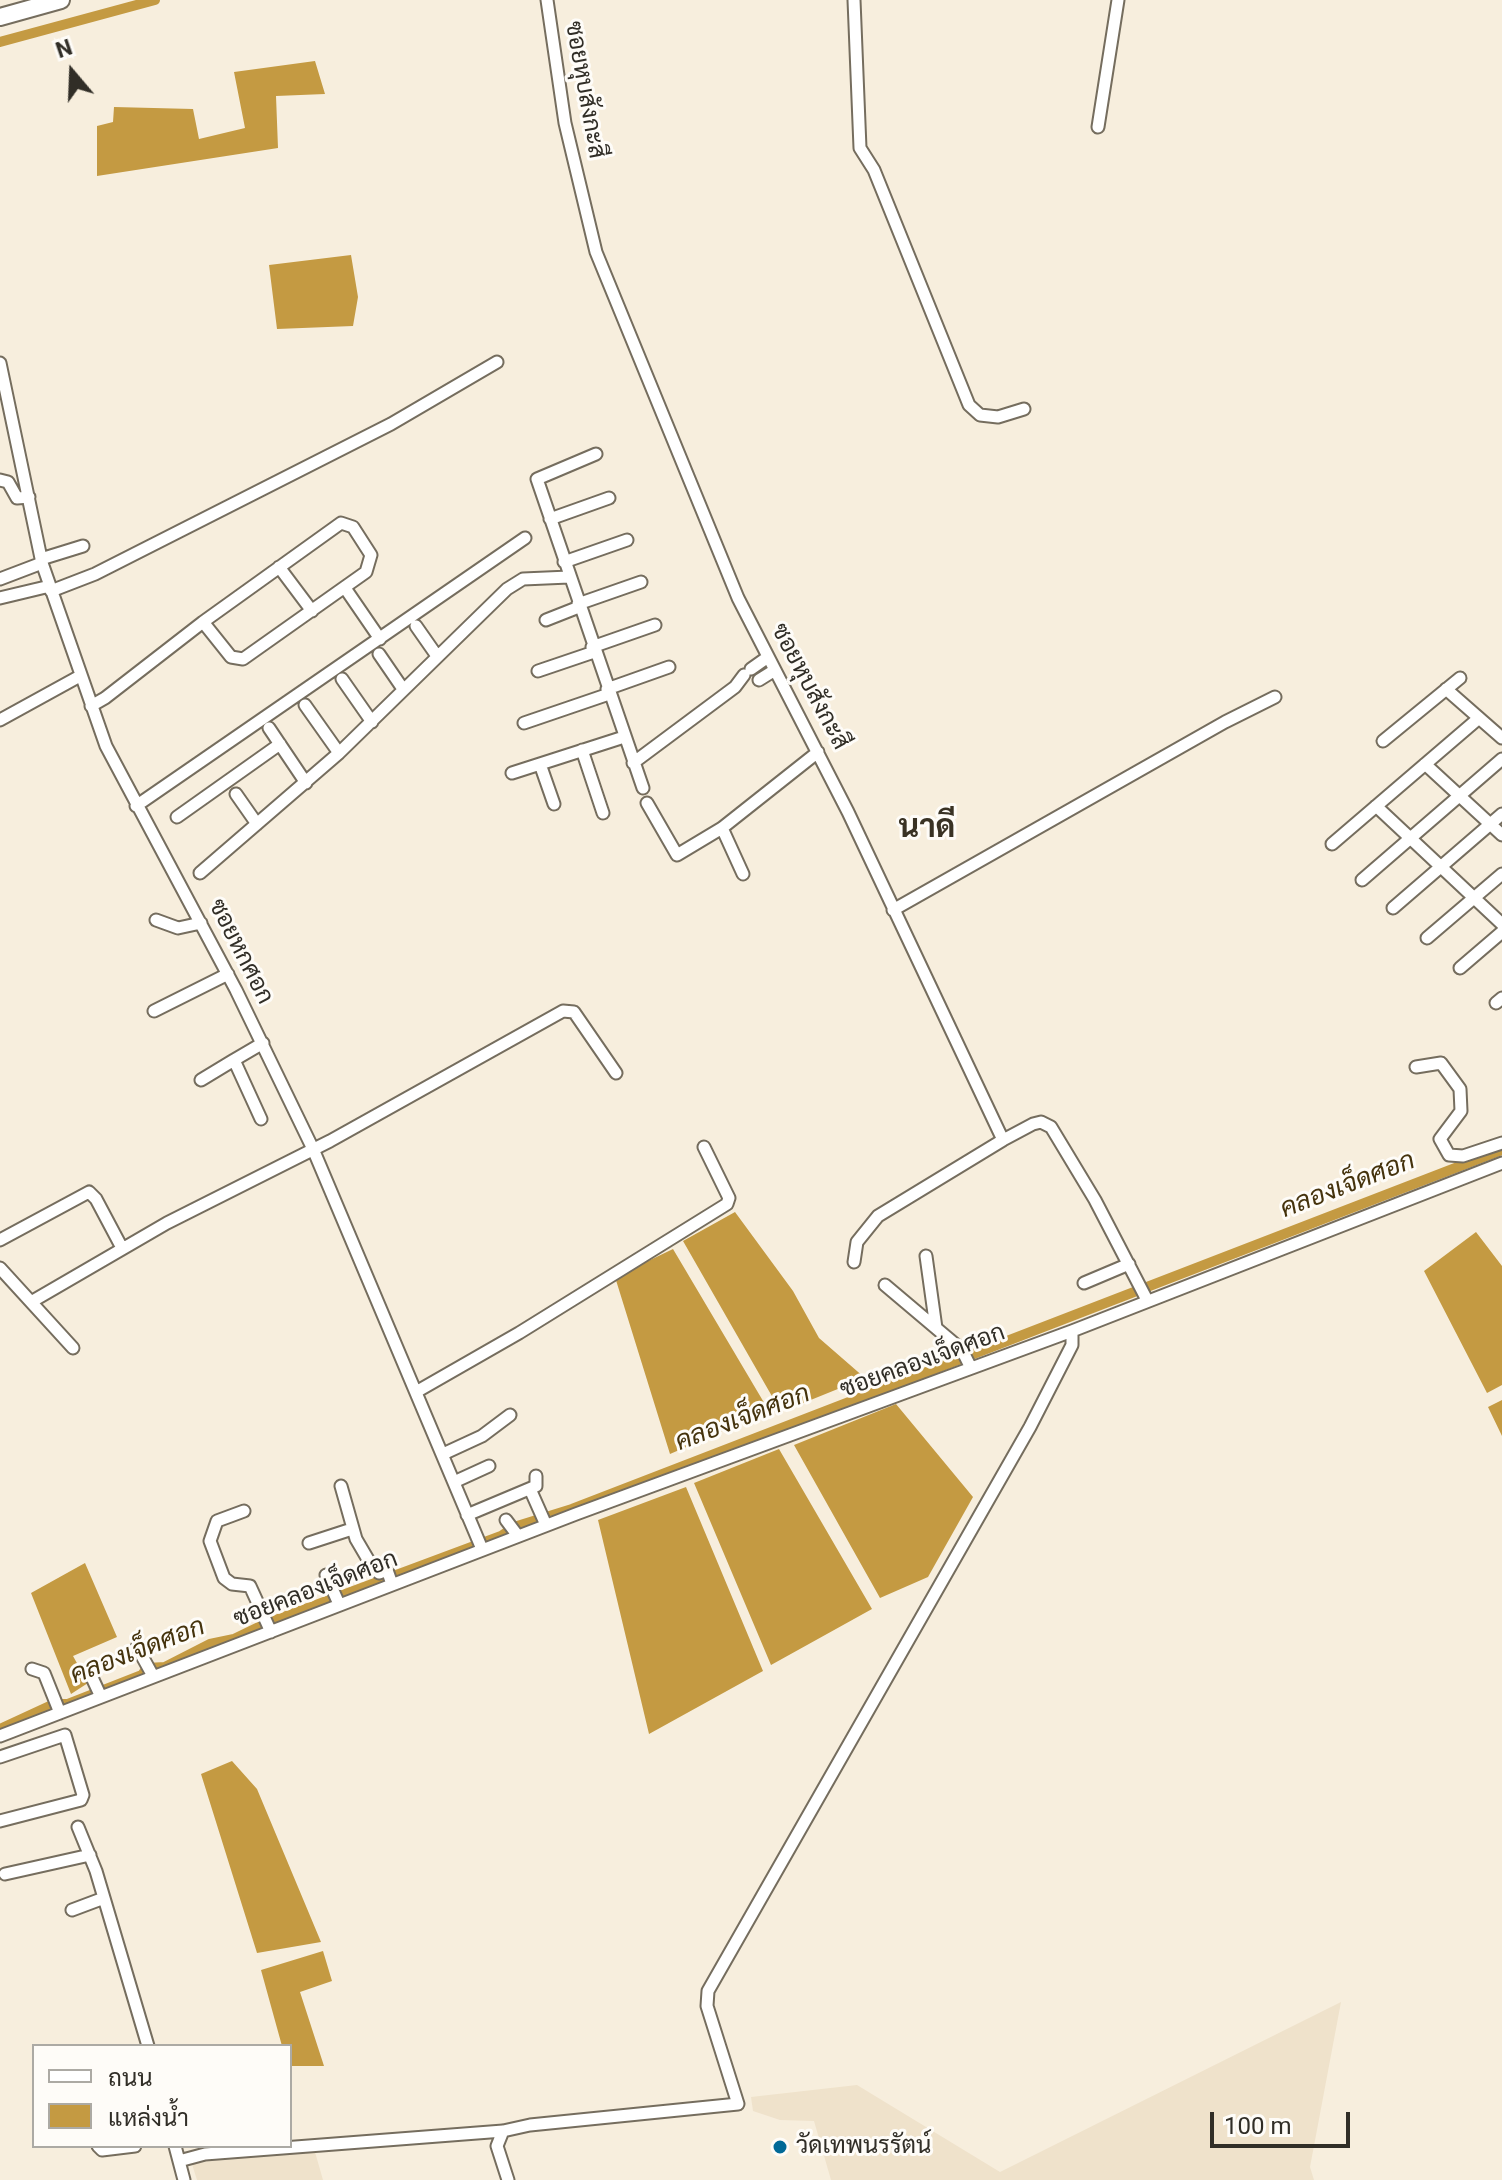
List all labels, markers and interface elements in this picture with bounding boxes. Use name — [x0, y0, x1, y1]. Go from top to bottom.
street label: ซอยหุบสังกะสี — [558, 19, 610, 161]
north arrow — [32, 32, 112, 112]
text: N — [53, 34, 75, 63]
street label: ซอยหุบสังกะสี — [764, 619, 854, 755]
district label: นาดี — [899, 810, 955, 848]
street label: ซอยหกศอก — [201, 895, 279, 1009]
water label: คลองเจ็ดศอก — [1276, 1146, 1420, 1226]
street label: ซอยคลองเจ็ดศอก — [837, 1319, 1009, 1405]
water label: คลองเจ็ดศอก — [671, 1379, 815, 1459]
street label: ซอยคลองเจ็ดศอก — [230, 1545, 402, 1635]
water label: คลองเจ็ดศอก — [66, 1612, 210, 1692]
legend — [32, 2044, 292, 2148]
text: ถนน — [108, 2064, 153, 2092]
scale bar — [1214, 2096, 1354, 2146]
text: แหล่งน้ำ — [108, 2104, 189, 2132]
text: 100 m — [1224, 2112, 1291, 2140]
place label: วัดเทพนรรัตน์ — [796, 2133, 931, 2161]
marker: วัดเทพนรรัตน์ — [771, 2138, 789, 2156]

